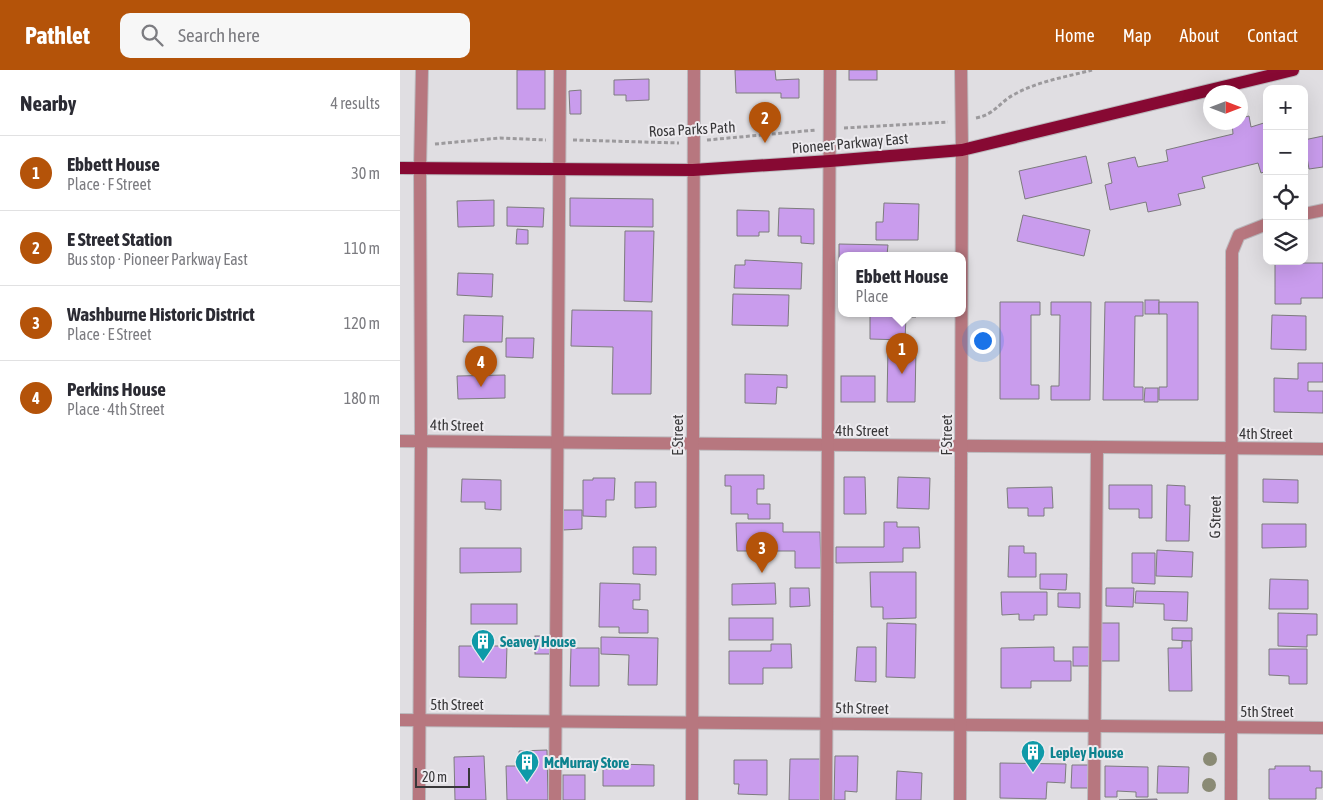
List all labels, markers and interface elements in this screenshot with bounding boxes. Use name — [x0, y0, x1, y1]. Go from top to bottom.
search box — [120, 13, 470, 58]
icon: search — [138, 21, 166, 49]
text: Pathlet — [25, 22, 90, 49]
text: Search here — [178, 24, 260, 46]
text: Home — [1055, 25, 1095, 46]
text: Map — [1123, 25, 1152, 46]
text: About — [1180, 25, 1219, 46]
text: Contact — [1247, 25, 1298, 46]
north arrow — [1203, 85, 1248, 130]
map controls — [1263, 85, 1308, 265]
button: + — [1263, 85, 1308, 130]
text: Nearby — [20, 91, 76, 115]
text: 4 results — [330, 94, 380, 112]
pin: 2 — [749, 102, 781, 143]
street label: Rosa Parks Path — [648, 118, 736, 140]
street label: Pioneer Parkway East — [791, 129, 909, 157]
button: − — [1263, 130, 1308, 175]
text: Ebbett House — [67, 153, 160, 175]
text: 1 — [32, 164, 40, 182]
text: 30 m — [351, 164, 380, 182]
text: Place · F Street — [67, 175, 151, 193]
button: locate — [1263, 175, 1308, 220]
button: layers — [1263, 220, 1308, 265]
text: E Street Station — [67, 228, 172, 250]
text: 2 — [32, 239, 40, 257]
text: 110 m — [344, 239, 380, 257]
text: Bus stop · Pioneer Parkway East — [67, 250, 248, 268]
popup — [838, 252, 966, 317]
text: Ebbett House — [856, 265, 948, 287]
text: Place — [856, 287, 888, 305]
text: Washburne Historic District — [67, 303, 255, 325]
text: 3 — [32, 314, 40, 332]
text: 120 m — [344, 314, 380, 332]
text: Place · E Street — [67, 325, 152, 343]
your location — [970, 328, 996, 354]
pin: 1 — [886, 333, 918, 374]
pin: 4 — [465, 346, 497, 387]
text: Perkins House — [67, 378, 166, 400]
text: 4 — [32, 389, 40, 407]
text: 180 m — [344, 389, 380, 407]
text: Place · 4th Street — [67, 400, 165, 418]
street label: E Street — [669, 414, 686, 456]
street label: F Street — [938, 414, 955, 456]
street label: 4th Street — [430, 416, 484, 434]
street label: 4th Street — [835, 422, 889, 439]
street label: 4th Street — [1239, 425, 1293, 442]
street label: G Street — [1206, 495, 1224, 539]
pin: 3 — [746, 532, 778, 573]
building icon: Seavey House — [470, 628, 496, 662]
place label: Seavey House — [500, 633, 576, 650]
street label: 5th Street — [430, 696, 484, 713]
street label: 5th Street — [835, 699, 889, 717]
street label: 5th Street — [1240, 703, 1294, 720]
building icon: Lepley House — [1020, 739, 1046, 773]
place label: Lepley House — [1050, 744, 1124, 761]
building icon: McMurray Store — [514, 749, 540, 783]
place label: McMurray Store — [544, 754, 630, 771]
scale bar — [415, 765, 470, 788]
text: 20 m — [422, 769, 447, 785]

